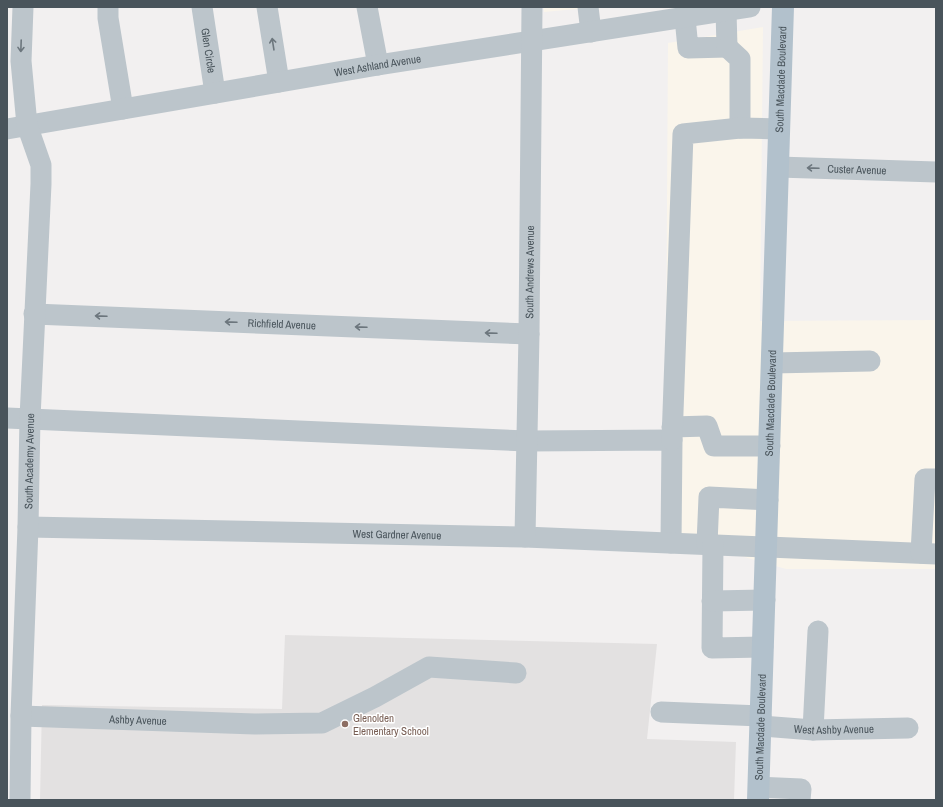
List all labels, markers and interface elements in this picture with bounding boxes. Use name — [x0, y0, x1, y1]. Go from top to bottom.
street label: South Macdade Boulevard — [772, 26, 789, 133]
street label: Glen Circle — [198, 27, 219, 74]
one-way arrow — [269, 38, 277, 51]
one-way arrow — [18, 39, 25, 52]
street label: West Ashland Avenue — [333, 51, 422, 79]
street label: Custer Avenue — [827, 162, 887, 177]
one-way arrow — [807, 165, 820, 172]
street label: South Andrews Avenue — [522, 225, 537, 319]
one-way arrow — [95, 313, 108, 320]
street label: Richfield Avenue — [247, 316, 316, 332]
one-way arrow — [225, 318, 238, 325]
one-way arrow — [355, 323, 368, 331]
one-way arrow — [485, 329, 498, 336]
street label: South Macdade Boulevard — [762, 350, 779, 457]
street label: South Academy Avenue — [21, 413, 37, 509]
street label: West Gardner Avenue — [352, 527, 441, 542]
street label: South Macdade Boulevard — [752, 674, 769, 781]
place label: Glenolden Elementary School — [353, 711, 429, 738]
street label: Ashby Avenue — [108, 712, 167, 728]
marker: Glenolden Elementary School — [340, 719, 350, 729]
street label: West Ashby Avenue — [793, 722, 874, 737]

